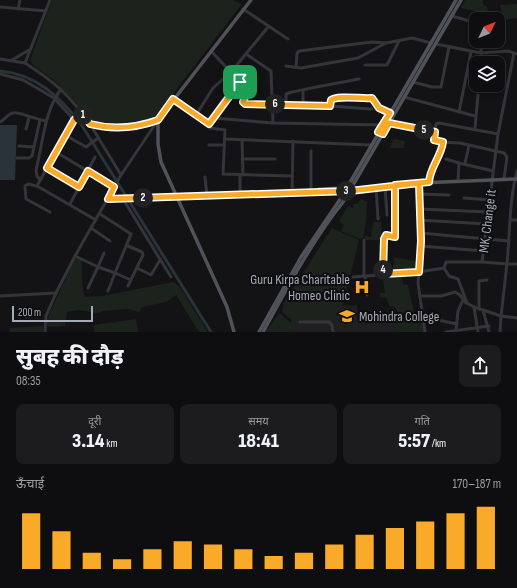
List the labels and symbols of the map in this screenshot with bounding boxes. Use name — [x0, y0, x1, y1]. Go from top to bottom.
north arrow — [469, 12, 505, 48]
pin — [223, 65, 257, 99]
pin: 6 — [265, 94, 285, 114]
pin: 1 — [73, 105, 93, 125]
pin: 5 — [414, 120, 434, 140]
pin: 3 — [336, 181, 356, 201]
pin: 2 — [133, 188, 153, 208]
street label: MK, Change it — [475, 188, 500, 254]
pin: 4 — [373, 260, 393, 280]
place label: Guru Kirpa Charitable Homeo Clinic — [250, 271, 350, 304]
hospital icon: Guru Kirpa Charitable Homeo Clinic — [353, 278, 371, 296]
scale bar — [12, 304, 93, 323]
school or university icon: Mohindra College — [338, 307, 356, 325]
place label: Mohindra College — [359, 308, 439, 325]

